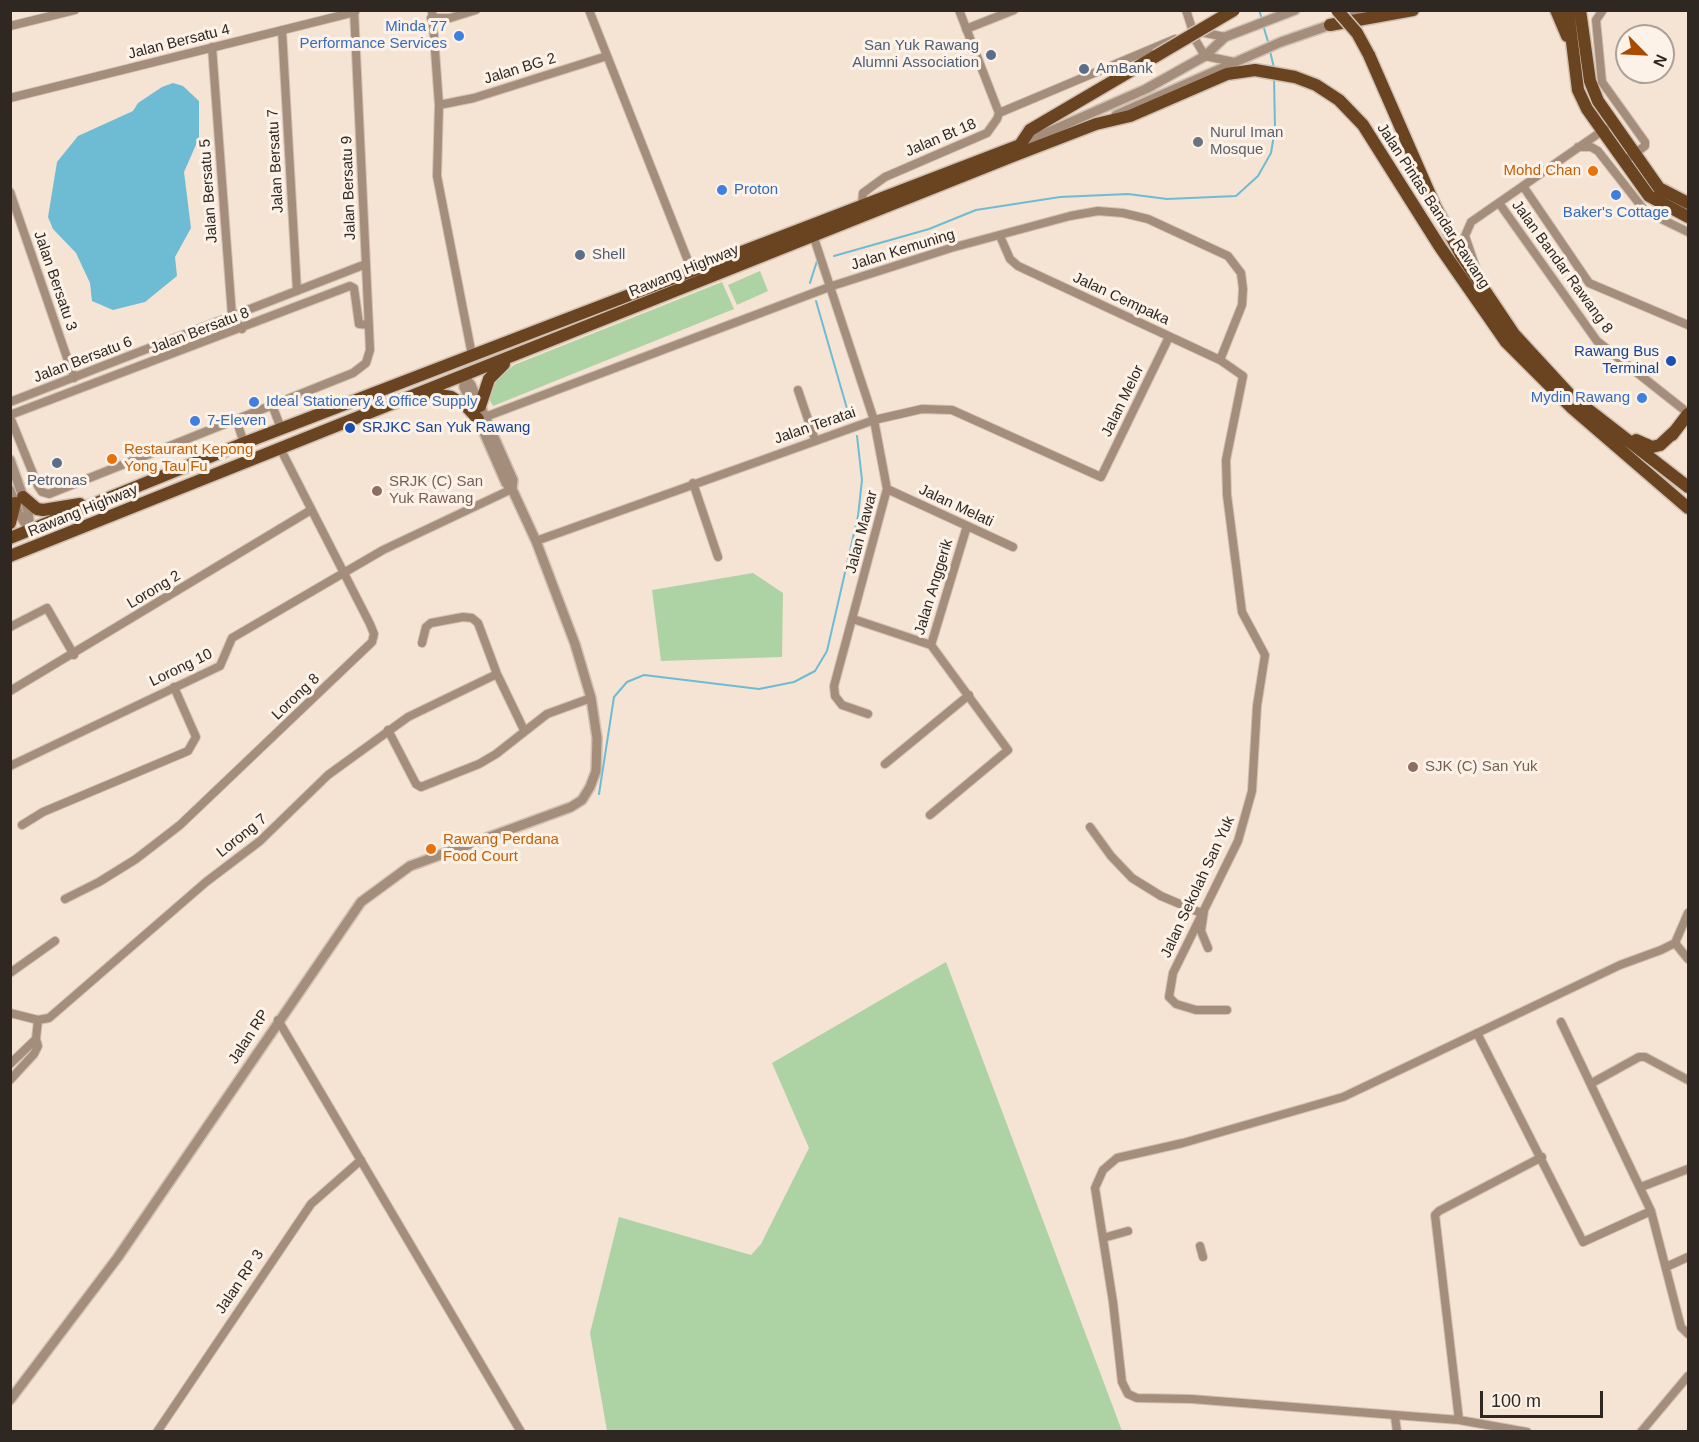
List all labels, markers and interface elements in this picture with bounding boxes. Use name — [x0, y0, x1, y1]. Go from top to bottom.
place label: Minda 77 Performance Services — [299, 18, 447, 53]
street label: Jalan Bersatu 4 — [126, 21, 232, 63]
north arrow — [1615, 24, 1675, 84]
marker: Minda 77 Performance Services — [452, 29, 466, 43]
place label: San Yuk Rawang Alumni Association — [852, 37, 979, 72]
marker: San Yuk Rawang Alumni Association — [984, 48, 998, 62]
street label: Jalan BG 2 — [482, 50, 558, 88]
text: N — [1650, 52, 1670, 69]
place label: AmBank — [1096, 60, 1153, 78]
marker: AmBank — [1077, 62, 1091, 76]
street label: Jalan Bersatu 7 — [264, 108, 288, 214]
street label: Jalan Bt 18 — [903, 115, 979, 161]
street label: Jalan Pintas Bandar Rawang — [1373, 120, 1493, 292]
place label: Nurul Iman Mosque — [1210, 124, 1283, 159]
marker: Nurul Iman Mosque — [1191, 135, 1205, 149]
street label: Jalan Bersatu 9 — [338, 136, 360, 240]
street label: Jalan Bersatu 5 — [196, 138, 222, 244]
place label: Mohd Chan — [1503, 162, 1581, 180]
marker: Mohd Chan — [1586, 164, 1600, 178]
place label: Proton — [734, 181, 778, 199]
marker: Proton — [715, 183, 729, 197]
marker: Baker's Cottage — [1609, 188, 1623, 202]
street label: Jalan Bandar Rawang 8 — [1508, 197, 1616, 337]
place label: Baker's Cottage — [1563, 204, 1669, 222]
street label: Jalan Kemuning — [849, 226, 957, 274]
street label: Jalan Bersatu 3 — [30, 229, 80, 333]
street label: Rawang Highway — [627, 241, 741, 301]
place label: Shell — [592, 246, 625, 264]
marker: Shell — [573, 248, 587, 262]
street label: Jalan Cempaka — [1070, 269, 1172, 329]
street label: Jalan Bersatu 8 — [148, 304, 252, 358]
street label: Jalan Bersatu 6 — [31, 333, 135, 387]
place label: Rawang Bus Terminal — [1574, 343, 1659, 378]
marker: Rawang Bus Terminal — [1664, 354, 1678, 368]
street label: Jalan Melor — [1098, 362, 1148, 440]
place label: Mydin Rawang — [1531, 389, 1630, 407]
marker: Mydin Rawang — [1635, 391, 1649, 405]
place label: Ideal Stationery & Office Supply — [266, 393, 478, 411]
marker: Ideal Stationery & Office Supply — [247, 395, 261, 409]
street label: Jalan Teratai — [772, 404, 858, 448]
place label: 7-Eleven — [207, 412, 266, 430]
marker: 7-Eleven — [188, 414, 202, 428]
place label: SRJKC San Yuk Rawang — [362, 419, 530, 437]
marker: SRJKC San Yuk Rawang — [343, 421, 357, 435]
place label: Restaurant Kepong Yong Tau Fu — [124, 441, 253, 476]
marker: Restaurant Kepong Yong Tau Fu — [105, 452, 119, 466]
marker: Petronas — [50, 456, 64, 470]
place label: Petronas — [27, 472, 87, 490]
place label: SRJK (C) San Yuk Rawang — [389, 473, 483, 508]
street label: Rawang Highway — [26, 481, 140, 541]
street label: Jalan Melati — [916, 481, 996, 531]
marker: SRJK (C) San Yuk Rawang — [370, 484, 384, 498]
street label: Jalan Mawar — [842, 489, 882, 575]
street label: Jalan Anggerik — [911, 537, 957, 637]
street label: Lorong 2 — [124, 567, 184, 613]
street label: Lorong 10 — [147, 645, 215, 691]
street label: Lorong 8 — [268, 670, 324, 724]
place label: SJK (C) San Yuk — [1425, 758, 1538, 776]
marker: SJK (C) San Yuk — [1406, 760, 1420, 774]
street label: Lorong 7 — [213, 810, 271, 862]
street label: Jalan Sekolah San Yuk — [1157, 813, 1239, 961]
place label: Rawang Perdana Food Court — [443, 831, 559, 866]
marker: Rawang Perdana Food Court — [424, 842, 438, 856]
street label: Jalan RP — [225, 1007, 273, 1067]
street label: Jalan RP 3 — [212, 1247, 268, 1317]
scale bar — [1483, 1379, 1606, 1417]
text: 100 m — [1491, 1391, 1541, 1411]

